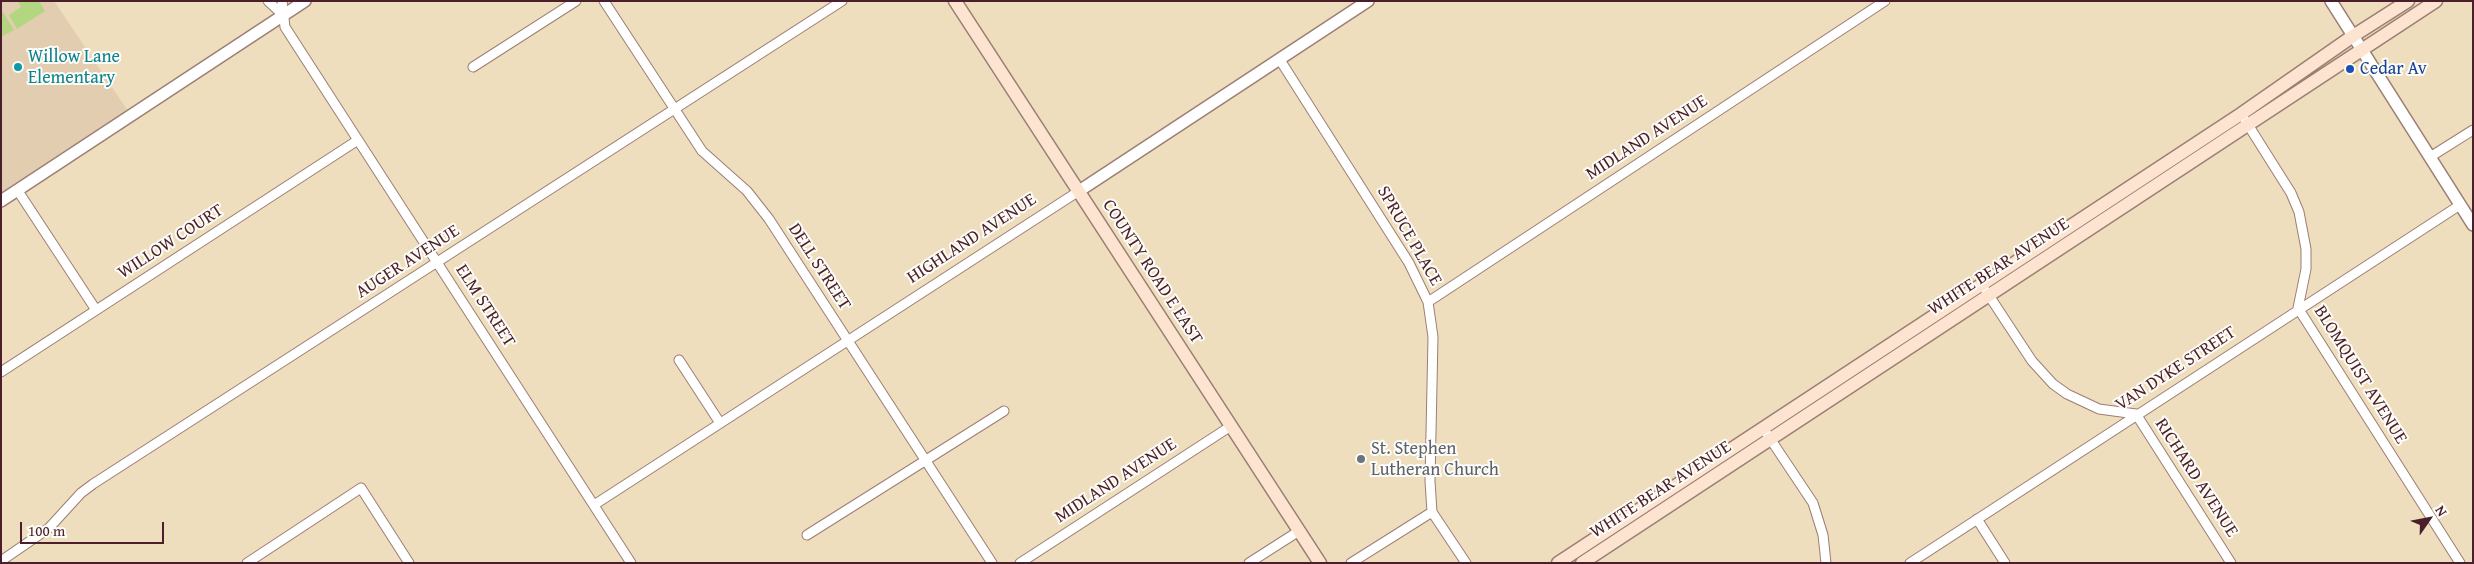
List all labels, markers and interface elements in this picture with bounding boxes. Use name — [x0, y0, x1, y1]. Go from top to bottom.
place label: Willow Lane Elementary — [28, 46, 120, 88]
place label: Cedar Av — [2360, 58, 2427, 80]
marker: Willow Lane Elementary — [12, 61, 24, 73]
marker: Cedar Av — [2344, 63, 2356, 75]
street label: MIDLAND AVENUE — [1582, 91, 1712, 185]
street label: SPRUCE PLACE — [1372, 182, 1446, 290]
street label: HIGHLAND AVENUE — [903, 189, 1041, 289]
street label: COUNTY ROAD E EAST — [1097, 196, 1207, 348]
street label: WILLOW COURT — [114, 200, 228, 284]
street label: WHITE BEAR AVENUE — [1925, 213, 2073, 321]
street label: AUGER AVENUE — [352, 220, 464, 304]
street label: DELL STREET — [783, 220, 855, 314]
street label: ELM STREET — [450, 261, 520, 351]
street label: BLOMQUIST AVENUE — [2309, 302, 2411, 448]
street label: VAN DYKE STREET — [2112, 322, 2240, 416]
street label: RICHARD AVENUE — [2150, 415, 2242, 541]
street label: MIDLAND AVENUE — [1051, 434, 1181, 528]
street label: WHITE BEAR AVENUE — [1587, 436, 1735, 544]
place label: St. Stephen Lutheran Church — [1371, 438, 1499, 480]
marker: St. Stephen Lutheran Church — [1355, 453, 1367, 465]
north arrow — [2404, 494, 2454, 544]
text: N — [2431, 501, 2453, 520]
scale bar — [22, 512, 166, 544]
text: 100 m — [28, 520, 65, 541]

